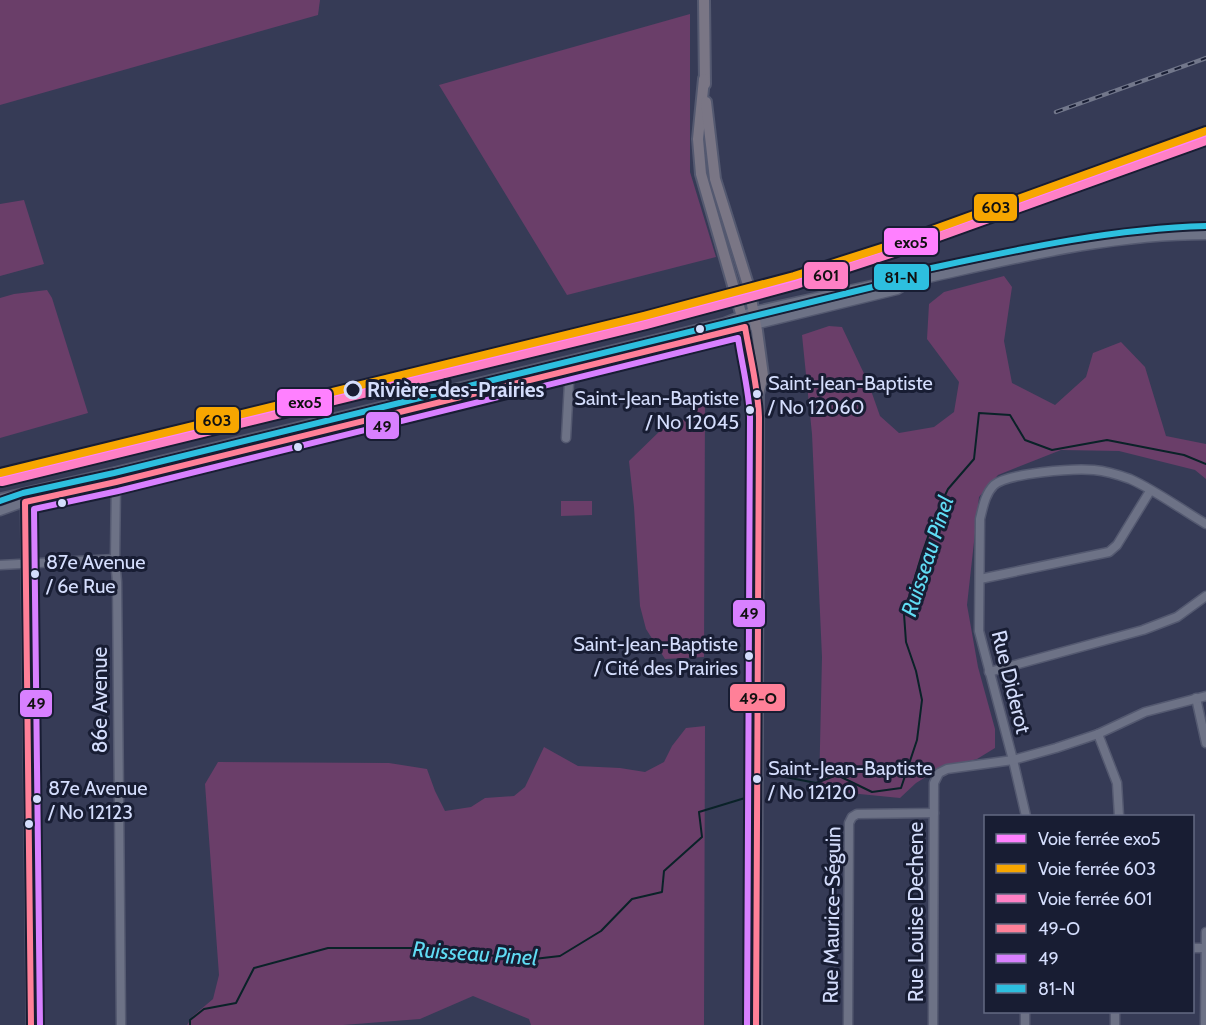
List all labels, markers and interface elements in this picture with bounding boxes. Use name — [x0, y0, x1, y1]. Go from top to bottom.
line badge: 603 — [973, 193, 1018, 222]
text: 603 — [982, 198, 1010, 217]
line badge: exo5 — [883, 227, 939, 256]
text: exo5 — [894, 233, 928, 252]
line badge: 601 — [803, 261, 849, 290]
line badge: 81-N — [873, 263, 930, 291]
text: 601 — [813, 266, 839, 285]
text: 81-N — [884, 268, 918, 287]
unlabelled marker — [694, 323, 706, 335]
place label: Saint-Jean-Baptiste / No 12060 — [767, 371, 933, 419]
place label: Rivière-des-Prairies — [367, 377, 545, 402]
marker: Rivière-des-Prairies — [344, 381, 362, 399]
place label: Saint-Jean-Baptiste / No 12045 — [574, 386, 739, 434]
line badge: exo5 — [276, 388, 333, 417]
marker: Saint-Jean-Baptiste / No 12060 — [751, 388, 763, 400]
text: exo5 — [288, 393, 322, 412]
marker: Saint-Jean-Baptiste / No 12045 — [744, 404, 756, 416]
line badge: 603 — [195, 406, 240, 434]
text: 603 — [203, 411, 231, 430]
line badge: 49 — [365, 411, 400, 440]
text: 49 — [373, 417, 391, 436]
unlabelled marker — [292, 441, 304, 453]
water label: Ruisseau Pinel — [895, 492, 960, 620]
unlabelled marker — [56, 497, 68, 509]
place label: 87e Avenue / 6e Rue — [45, 550, 146, 598]
marker: 87e Avenue / 6e Rue — [29, 568, 41, 580]
line badge: 49 — [732, 599, 766, 628]
text: 49 — [740, 604, 758, 623]
street label: Rue Diderot — [987, 628, 1036, 736]
place label: Saint-Jean-Baptiste / Cité des Prairies — [573, 632, 738, 680]
street label: 86e Avenue — [87, 646, 112, 753]
marker: Saint-Jean-Baptiste / Cité des Prairies — [743, 650, 755, 662]
line badge: 49-O — [729, 683, 786, 712]
line badge: 49 — [19, 689, 53, 718]
text: 49-O — [739, 689, 777, 708]
text: 49 — [27, 694, 45, 713]
place label: Saint-Jean-Baptiste / No 12120 — [767, 756, 933, 804]
marker: Saint-Jean-Baptiste / No 12120 — [751, 773, 763, 785]
place label: 87e Avenue / No 12123 — [47, 776, 148, 824]
marker: 87e Avenue / No 12123 — [31, 793, 43, 805]
legend — [984, 815, 1194, 1013]
unlabelled marker — [23, 818, 35, 830]
street label: Rue Louise Dechene — [903, 822, 928, 1002]
street label: Rue Maurice-Séguin — [817, 826, 846, 1004]
text: Voie ferrée exo5 — [1038, 828, 1160, 850]
text: Voie ferrée 603 — [1038, 858, 1156, 880]
text: Voie ferrée 601 — [1038, 888, 1152, 910]
text: 49-O — [1038, 918, 1080, 940]
water label: Ruisseau Pinel — [412, 936, 539, 971]
text: 49 — [1038, 948, 1059, 970]
text: 81-N — [1038, 978, 1075, 1000]

